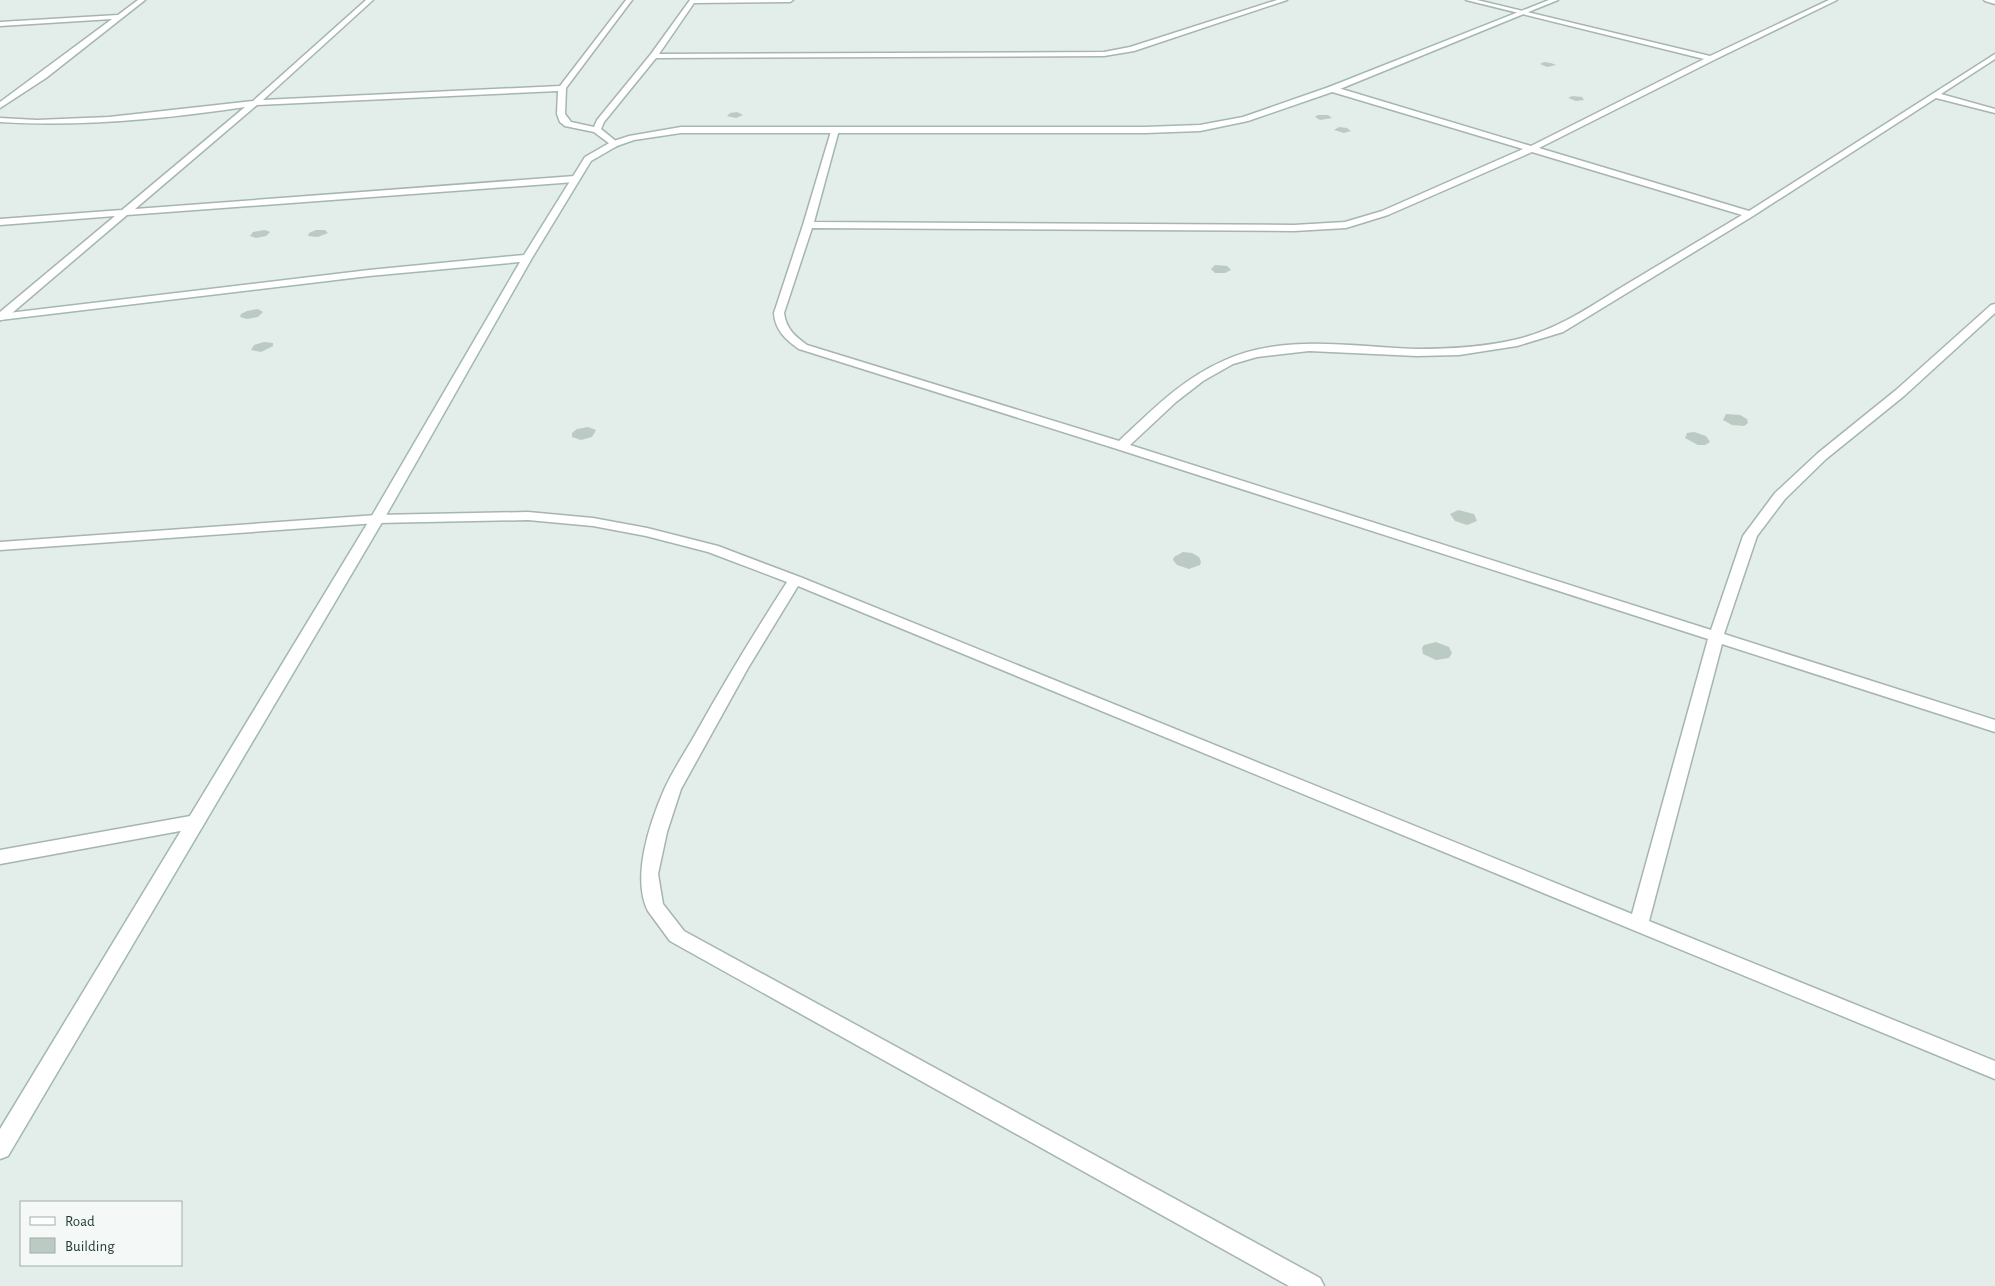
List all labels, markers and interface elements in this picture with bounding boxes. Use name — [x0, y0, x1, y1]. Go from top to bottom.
legend — [20, 1201, 182, 1266]
text: Road — [65, 1214, 95, 1229]
text: Building — [65, 1239, 115, 1254]

